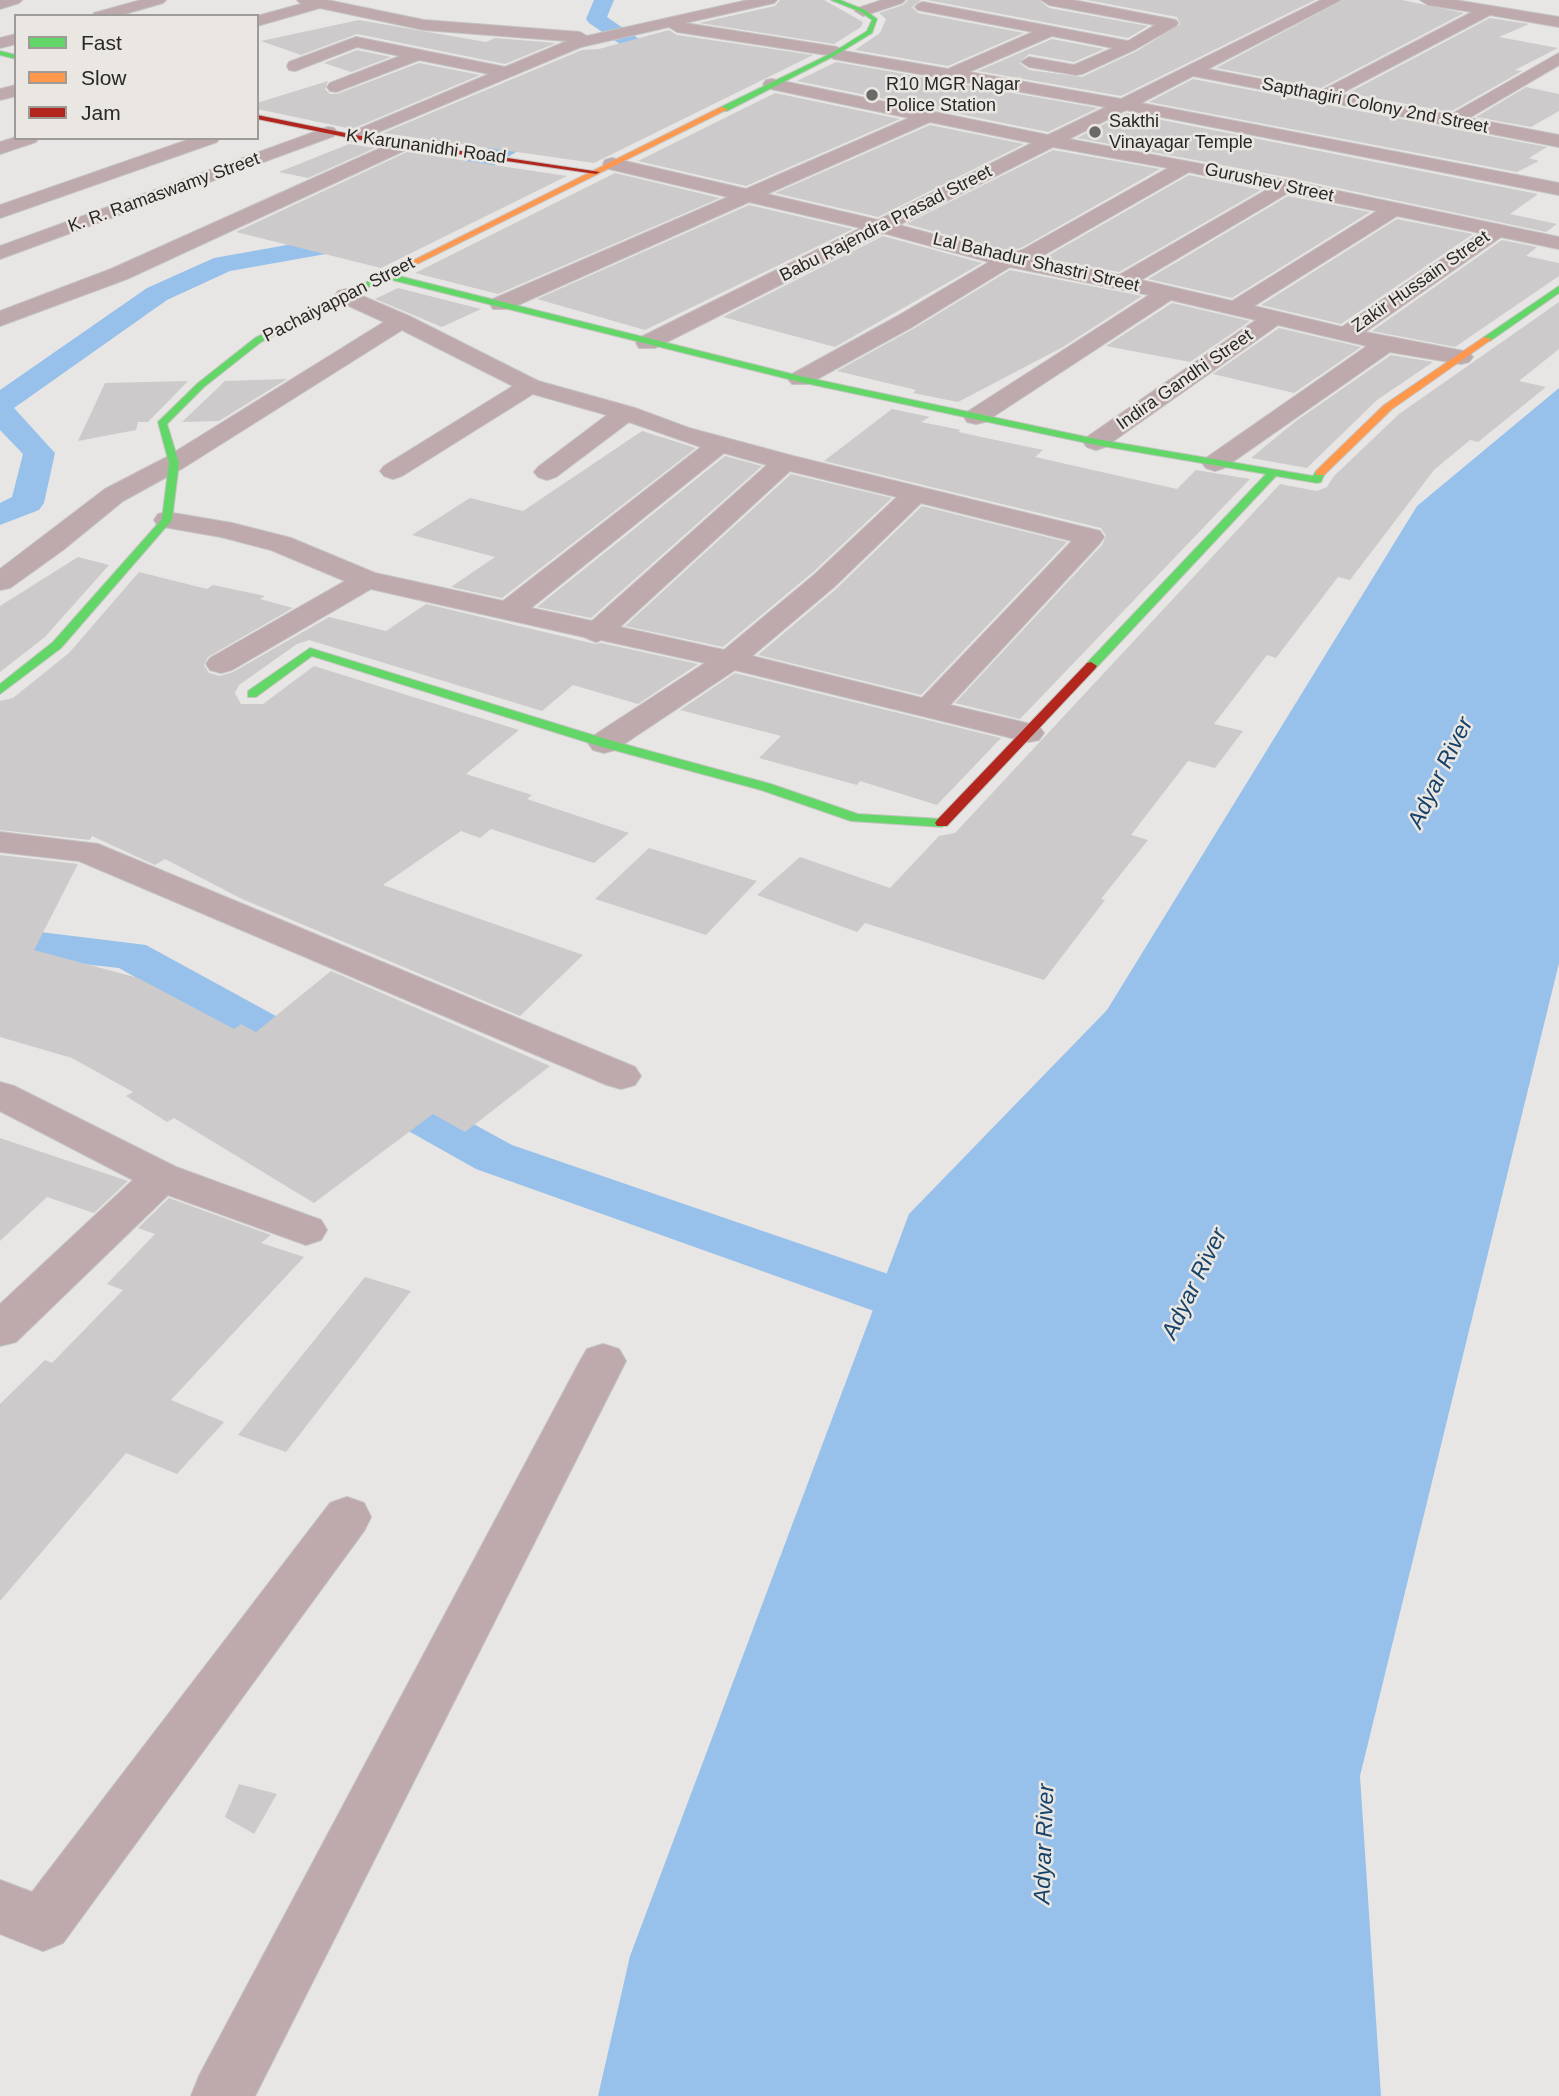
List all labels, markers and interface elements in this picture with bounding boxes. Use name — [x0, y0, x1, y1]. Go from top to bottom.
legend — [14, 14, 259, 140]
text: Fast — [81, 31, 122, 54]
text: Slow — [81, 66, 127, 89]
street label: Sapthagiri Colony 2nd Street — [1260, 73, 1490, 139]
place label: R10 MGR Nagar Police Station — [886, 74, 1020, 116]
marker: R10 MGR Nagar Police Station — [864, 87, 880, 103]
text: Jam — [81, 101, 121, 124]
place label: Sakthi Vinayagar Temple — [1109, 111, 1253, 154]
marker: Sakthi Vinayagar Temple — [1087, 124, 1103, 140]
street label: K Karunanidhi Road — [345, 125, 507, 169]
street label: K. R. Ramaswamy Street — [65, 148, 263, 238]
street label: Gurushev Street — [1203, 159, 1335, 207]
street label: Babu Rajendra Prasad Street — [776, 161, 996, 287]
street label: Zakir Hussain Street — [1348, 226, 1494, 338]
street label: Lal Bahadur Shastri Street — [931, 229, 1141, 297]
street label: Pachaiyappan Street — [260, 252, 418, 348]
street label: Indira Gandhi Street — [1113, 325, 1257, 435]
water label: Adyar River — [1402, 713, 1480, 833]
water label: Adyar River — [1156, 1224, 1234, 1344]
water label: Adyar River — [1029, 1783, 1061, 1905]

